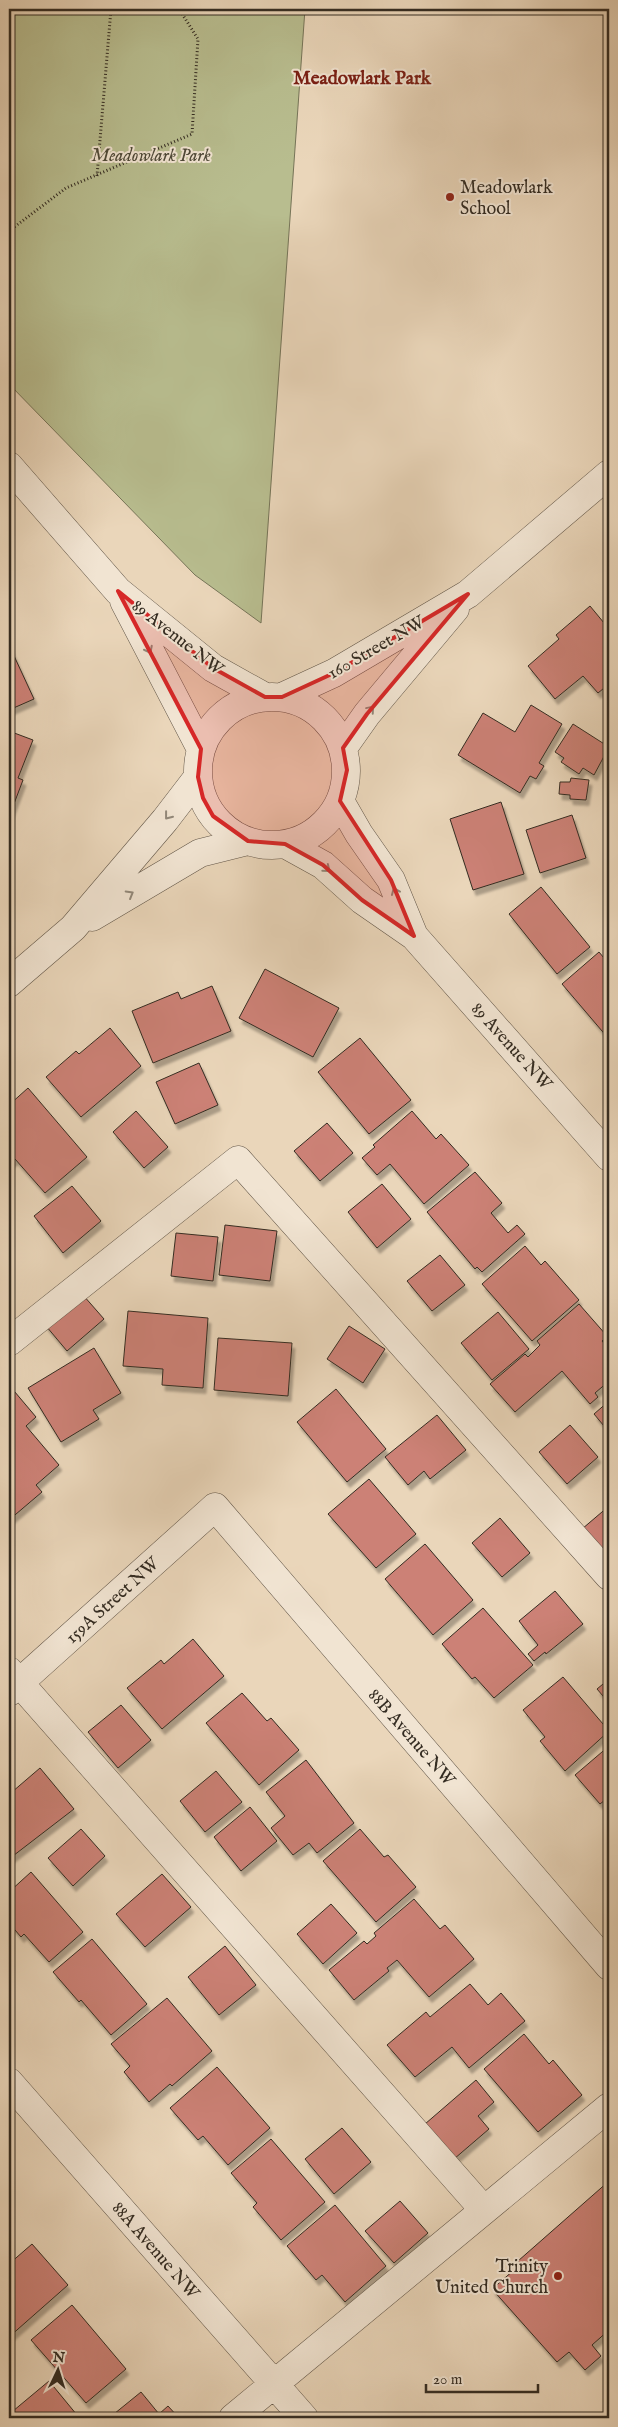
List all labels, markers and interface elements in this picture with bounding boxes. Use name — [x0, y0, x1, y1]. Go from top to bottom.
district label: Meadowlark Park — [293, 67, 432, 91]
park label: Meadowlark Park — [91, 145, 211, 168]
place label: Meadowlark School — [460, 177, 553, 221]
marker: Meadowlark School — [444, 191, 456, 203]
street label: 89 Avenue NW — [126, 595, 228, 682]
street label: 160 Street NW — [324, 611, 430, 685]
one-way arrow — [143, 645, 153, 654]
one-way arrow — [366, 705, 375, 714]
one-way arrow — [165, 810, 174, 819]
one-way arrow — [321, 863, 330, 872]
one-way arrow — [391, 887, 401, 895]
one-way arrow — [125, 891, 134, 901]
street label: 89 Avenue NW — [465, 998, 557, 1096]
street label: 159A Street NW — [61, 1552, 165, 1649]
street label: 88B Avenue NW — [362, 1685, 460, 1792]
street label: 88A Avenue NW — [106, 2197, 204, 2305]
place label: Trinity United Church — [435, 2256, 548, 2300]
marker: Trinity United Church — [552, 2270, 564, 2282]
north arrow — [32, 2344, 82, 2394]
text: N — [51, 2349, 66, 2367]
scale bar — [426, 2362, 538, 2394]
text: 20 m — [433, 2370, 463, 2389]

